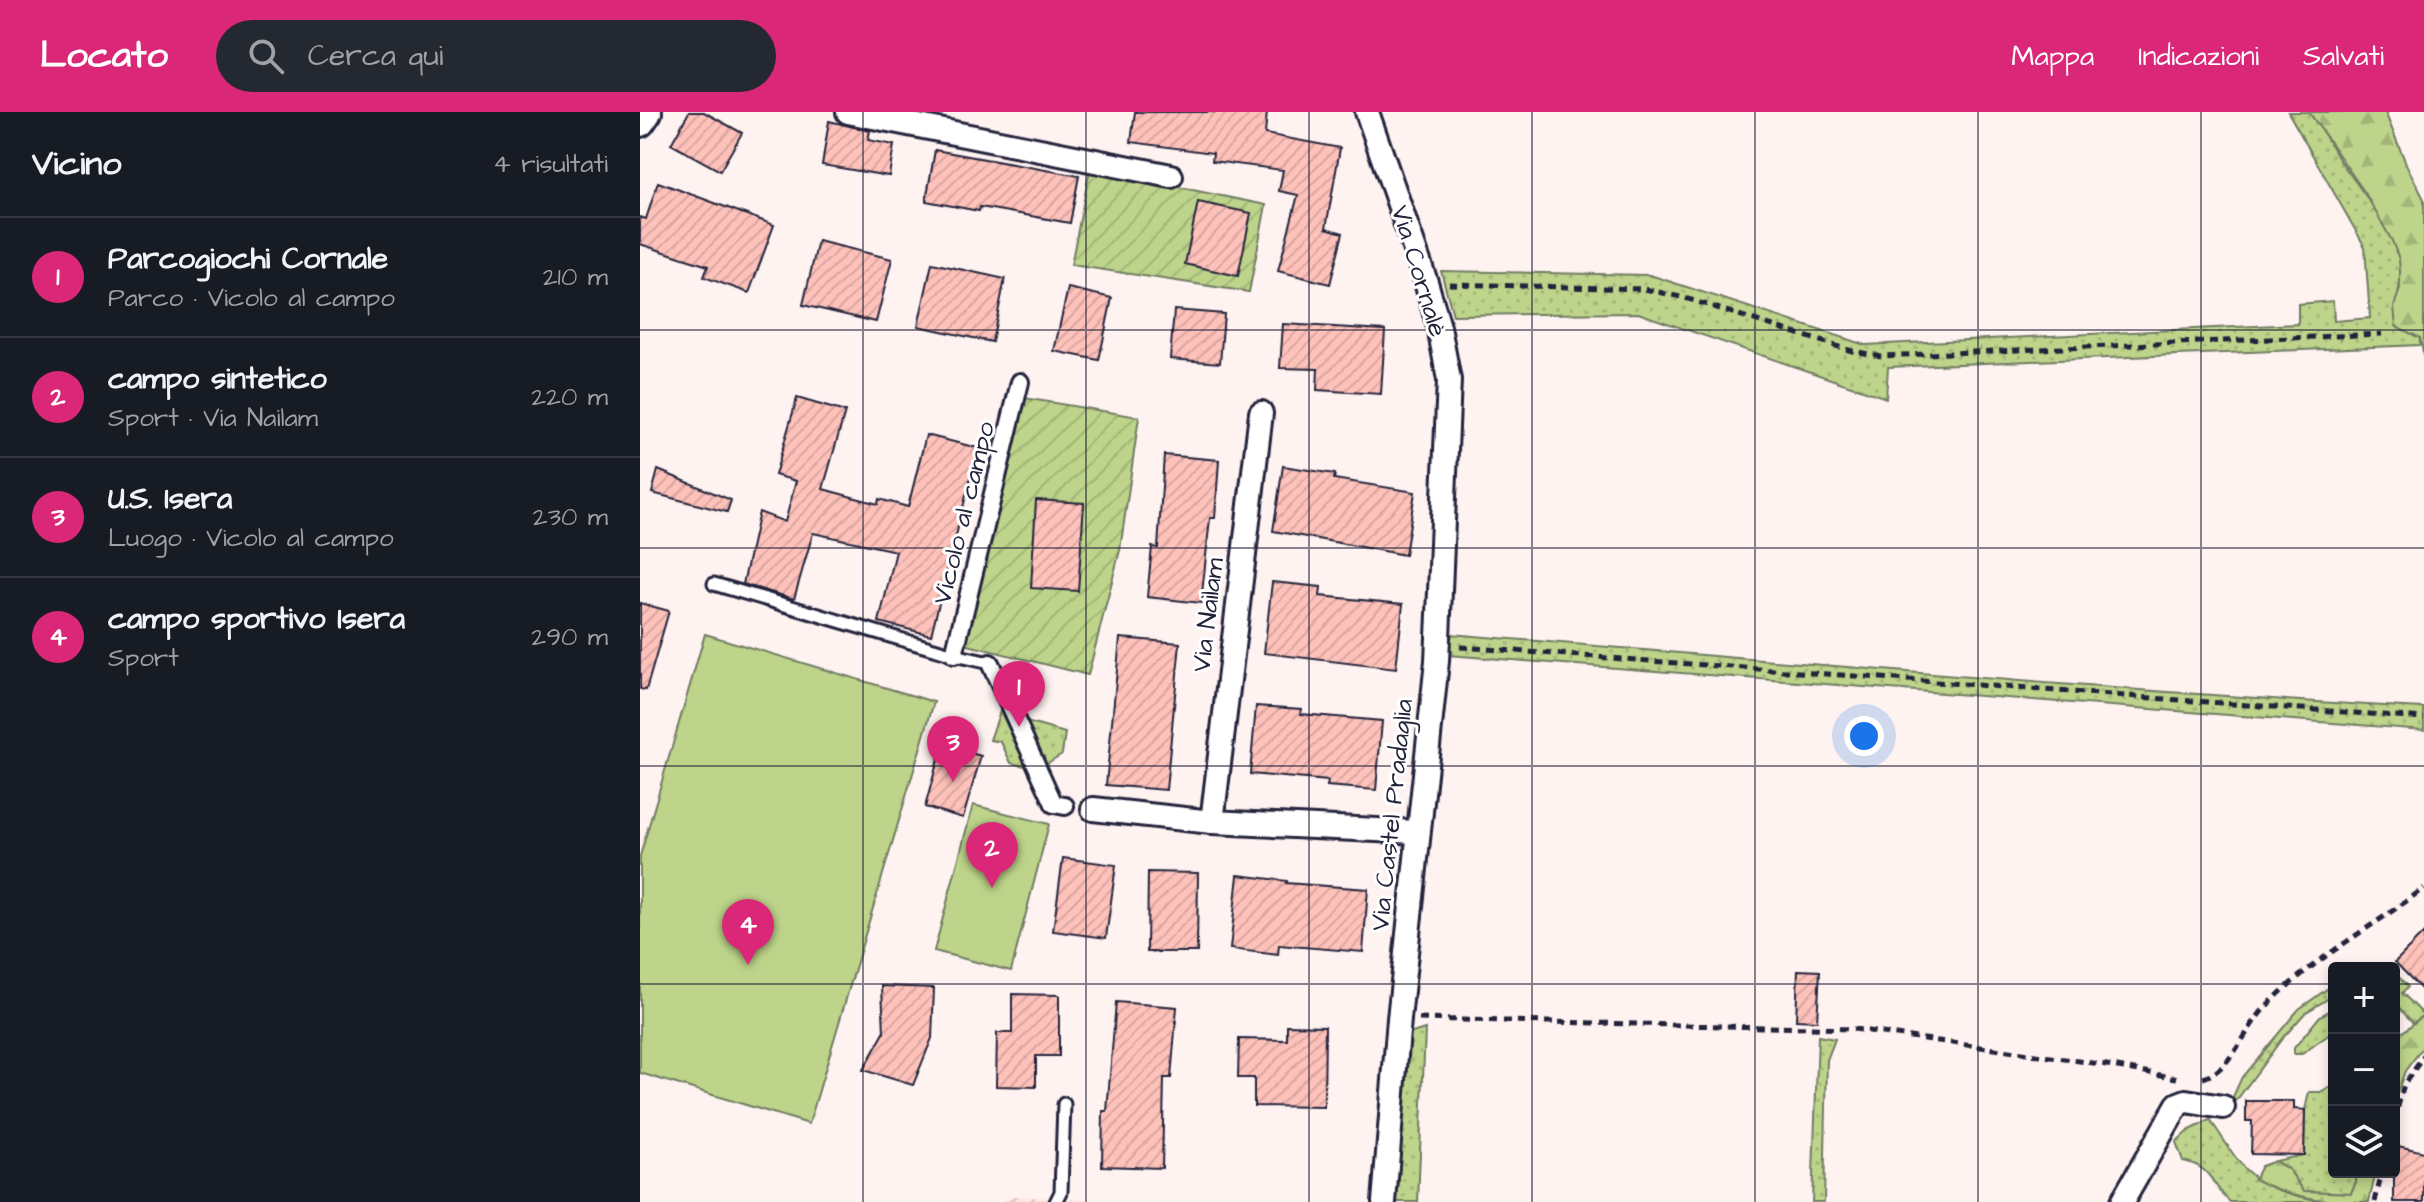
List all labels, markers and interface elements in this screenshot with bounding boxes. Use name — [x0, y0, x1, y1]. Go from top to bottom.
search box — [216, 20, 776, 92]
text: Locato — [40, 30, 168, 82]
icon: search — [244, 34, 288, 78]
text: Cerca qui — [308, 35, 443, 77]
text: Mappa — [2011, 37, 2094, 76]
text: Indicazioni — [2138, 37, 2259, 76]
text: Salvati — [2303, 37, 2384, 76]
text: Vicino — [32, 140, 121, 188]
text: 4 risultati — [493, 146, 608, 182]
street label: Via Cornalè — [1382, 201, 1456, 341]
text: Parcogiochi Cornale — [108, 238, 388, 280]
text: 1 — [56, 259, 60, 295]
text: 210 m — [543, 259, 608, 295]
text: Parco · Vicolo al campo — [108, 280, 395, 316]
text: campo sintetico — [108, 358, 327, 400]
text: 2 — [51, 379, 65, 415]
text: 220 m — [531, 379, 608, 415]
text: Sport · Via Nailam — [108, 400, 318, 436]
street label: Vicolo al campo — [924, 417, 1004, 608]
text: U.S. Isera — [108, 478, 232, 520]
text: 3 — [51, 499, 65, 535]
text: 230 m — [533, 499, 608, 535]
text: Luogo · Vicolo al campo — [108, 520, 394, 556]
street label: Via Nailam — [1183, 555, 1233, 674]
text: campo sportivo Isera — [108, 598, 405, 640]
text: 4 — [49, 619, 67, 655]
text: 290 m — [531, 619, 608, 655]
text: Sport — [108, 640, 179, 676]
pin: 1 — [993, 661, 1045, 727]
street label: Via Castel Pradaglia — [1362, 697, 1424, 933]
pin: 3 — [927, 716, 979, 782]
your location — [1844, 716, 1884, 756]
pin: 2 — [966, 822, 1018, 888]
pin: 4 — [722, 899, 774, 965]
map controls — [2328, 962, 2400, 1178]
button: + — [2328, 962, 2400, 1034]
button: − — [2328, 1034, 2400, 1106]
button: layers — [2328, 1106, 2400, 1178]

